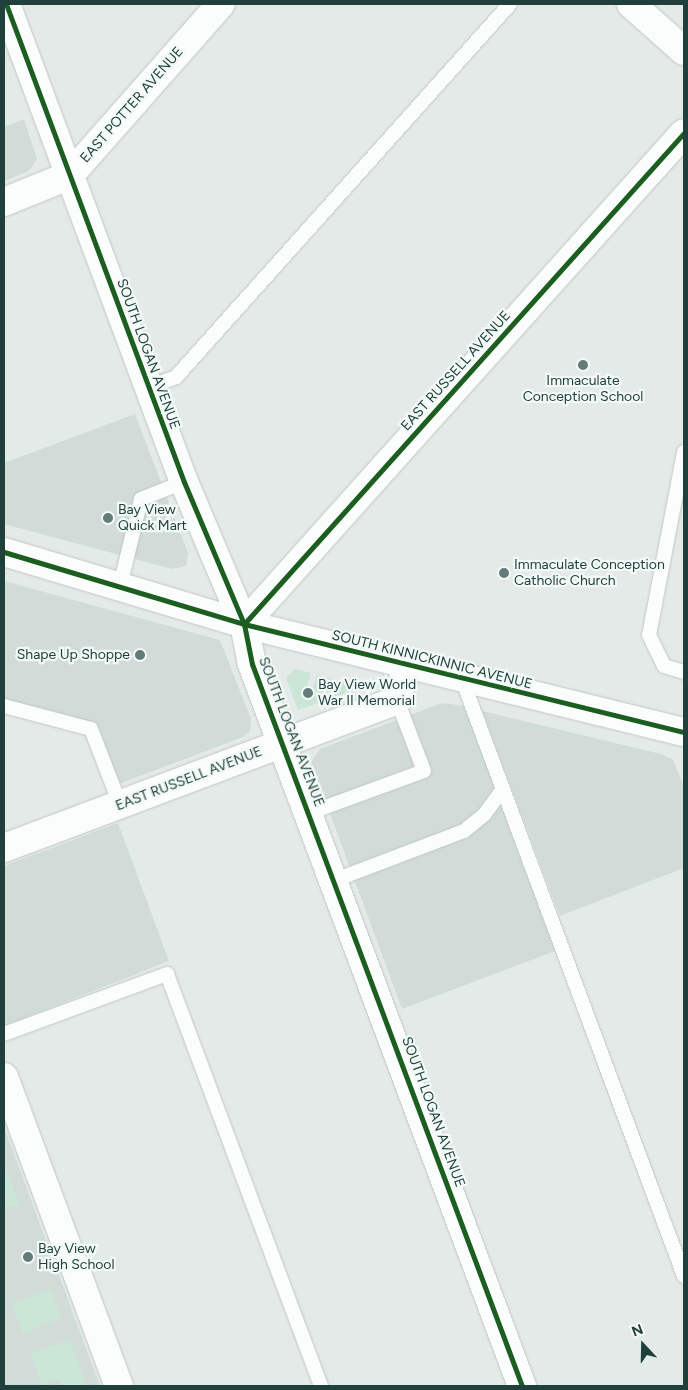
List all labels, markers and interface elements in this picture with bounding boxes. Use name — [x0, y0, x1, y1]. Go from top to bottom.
street label: EAST POTTER AVENUE — [77, 44, 187, 166]
street label: SOUTH LOGAN AVENUE — [113, 276, 183, 432]
street label: EAST RUSSELL AVENUE — [398, 308, 514, 434]
marker: Immaculate Conception School — [577, 359, 589, 371]
place label: Immaculate Conception School — [523, 373, 643, 406]
place label: Bay View Quick Mart — [118, 502, 187, 534]
marker: Bay View Quick Mart — [102, 512, 114, 524]
place label: Immaculate Conception Catholic Church — [514, 557, 665, 590]
marker: Immaculate Conception Catholic Church — [498, 567, 510, 579]
street label: SOUTH KINNICKINNIC AVENUE — [330, 627, 534, 693]
place label: Shape Up Shoppe — [17, 647, 130, 663]
marker: Shape Up Shoppe — [134, 649, 146, 661]
street label: SOUTH LOGAN AVENUE — [255, 655, 327, 809]
place label: Bay View World War II Memorial — [318, 677, 416, 710]
marker: Bay View World War II Memorial — [302, 687, 314, 699]
street label: EAST RUSSELL AVENUE — [113, 743, 265, 815]
street label: SOUTH LOGAN AVENUE — [398, 1034, 468, 1190]
place label: Bay View High School — [38, 1241, 115, 1274]
marker: Bay View High School — [22, 1251, 34, 1263]
north arrow — [618, 1320, 668, 1370]
text: N — [629, 1321, 646, 1340]

